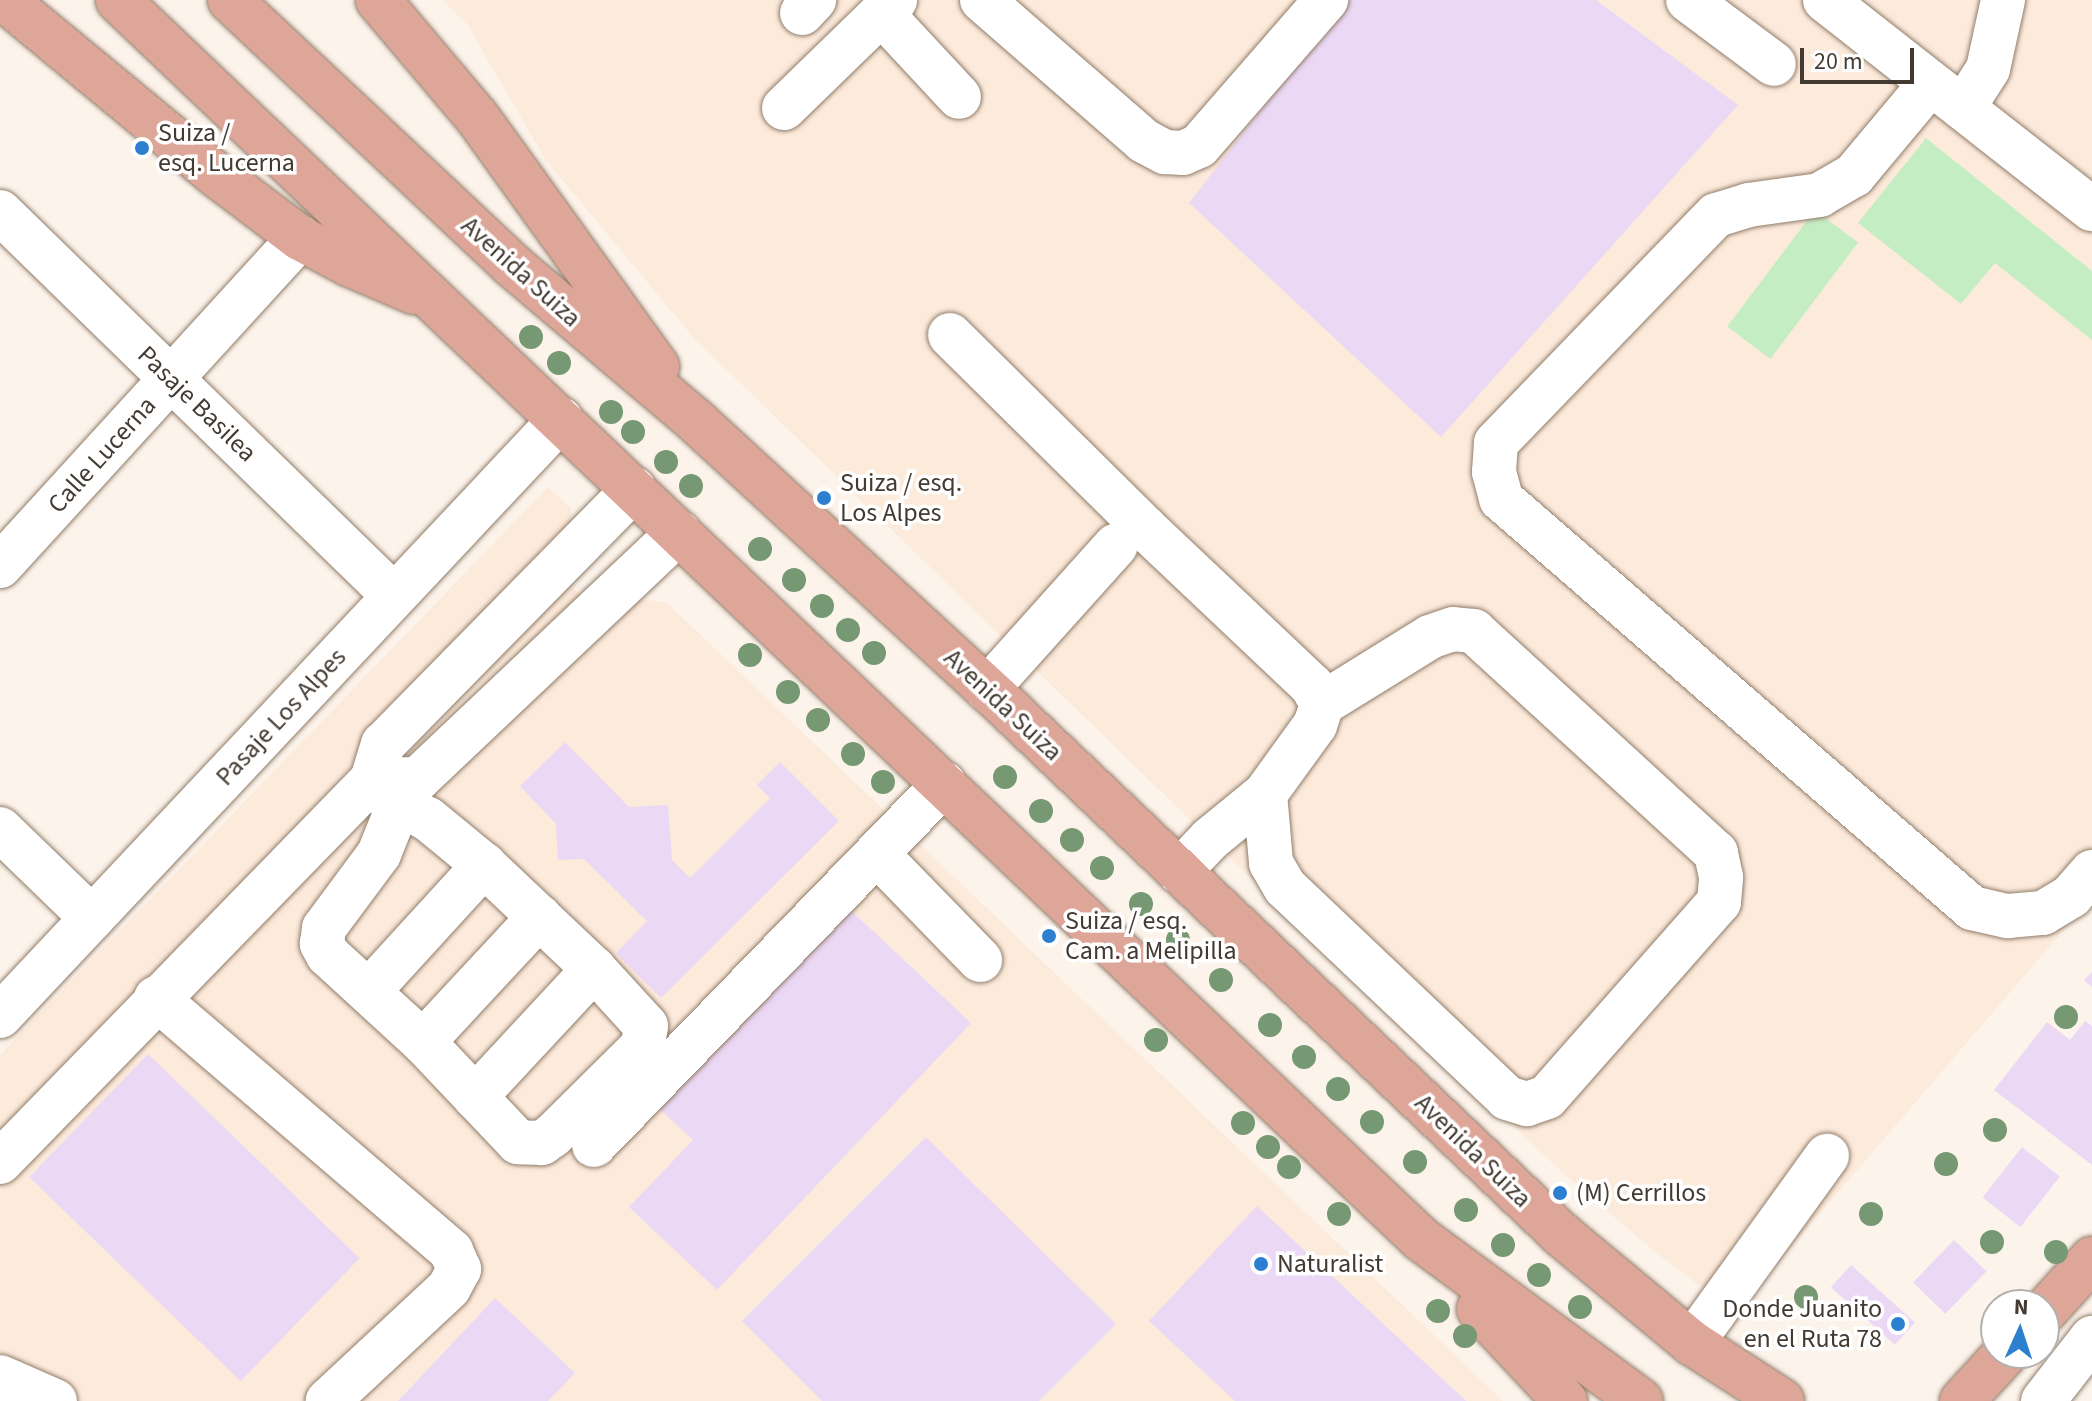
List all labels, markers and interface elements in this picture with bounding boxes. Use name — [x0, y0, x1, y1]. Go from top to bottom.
scale bar — [1804, 32, 1918, 82]
text: 20 m — [1814, 44, 1863, 79]
place label: Suiza / esq. Lucerna — [158, 117, 295, 178]
marker: Suiza / esq. Lucerna — [133, 139, 151, 157]
street label: Avenida Suiza — [455, 210, 587, 334]
street label: Pasaje Basilea — [131, 340, 263, 468]
street label: Calle Lucerna — [41, 390, 163, 520]
place label: Suiza / esq. Los Alpes — [840, 467, 962, 528]
marker: Suiza / esq. Los Alpes — [815, 489, 833, 507]
street label: Pasaje Los Alpes — [209, 642, 353, 792]
street label: Avenida Suiza — [937, 642, 1069, 768]
place label: Suiza / esq. Cam. a Melipilla — [1065, 905, 1236, 966]
marker: Suiza / esq. Cam. a Melipilla — [1040, 927, 1058, 945]
street label: Avenida Suiza — [1408, 1088, 1538, 1214]
place label: (M) Cerrillos — [1576, 1177, 1706, 1209]
marker: (M) Cerrillos — [1551, 1184, 1569, 1202]
place label: Naturalist — [1277, 1248, 1383, 1280]
marker: Naturalist — [1252, 1255, 1270, 1273]
north arrow — [1980, 1289, 2060, 1369]
text: N — [2013, 1291, 2029, 1323]
place label: Donde Juanito en el Ruta 78 — [1722, 1293, 1882, 1354]
marker: Donde Juanito en el Ruta 78 — [1889, 1315, 1907, 1333]

